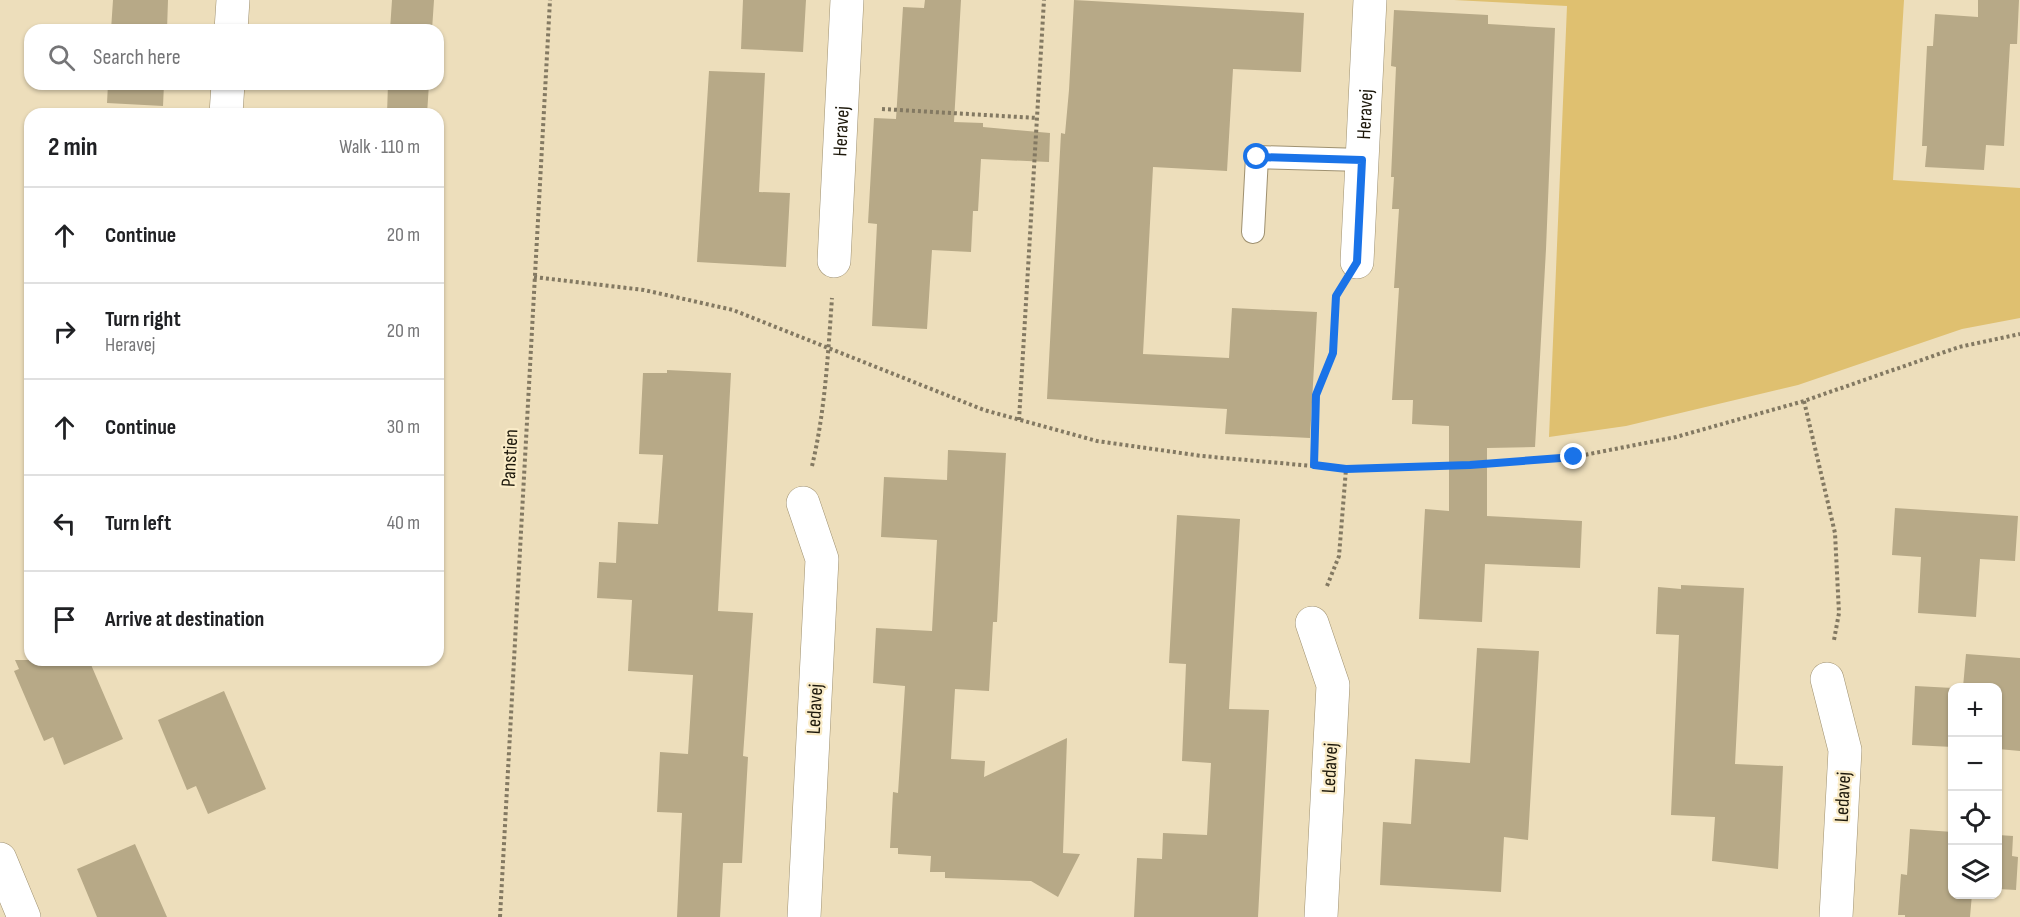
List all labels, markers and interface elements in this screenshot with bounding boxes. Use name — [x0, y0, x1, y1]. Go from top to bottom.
search box — [24, 24, 444, 90]
icon: search — [45, 41, 78, 74]
text: Search here — [93, 44, 180, 71]
street label: Heravej — [1352, 88, 1379, 140]
street label: Heravej — [828, 105, 855, 157]
text: 2 min — [48, 132, 98, 163]
text: Walk · 110 m — [339, 135, 420, 159]
route start — [1243, 143, 1269, 169]
icon: ahead — [48, 219, 81, 252]
text: Continue — [105, 222, 176, 249]
text: 20 m — [387, 223, 420, 247]
text: Turn right — [105, 306, 181, 333]
icon: right — [48, 315, 81, 348]
text: 20 m — [387, 319, 420, 343]
text: Heravej — [105, 333, 155, 357]
icon: ahead — [48, 411, 81, 444]
text: Continue — [105, 414, 176, 441]
text: 30 m — [387, 415, 420, 439]
street label: Panstien — [496, 428, 524, 488]
route end — [1560, 443, 1586, 469]
icon: left — [48, 507, 81, 540]
text: Turn left — [105, 510, 171, 537]
text: 40 m — [387, 511, 420, 535]
icon: arrive — [48, 603, 81, 636]
text: Arrive at destination — [105, 606, 264, 633]
street label: Ledavej — [802, 683, 828, 735]
map controls — [1948, 683, 2002, 899]
button: + — [1948, 683, 2002, 737]
button: − — [1948, 737, 2002, 791]
street label: Ledavej — [1317, 742, 1343, 794]
street label: Ledavej — [1830, 771, 1856, 823]
button: locate — [1948, 791, 2002, 845]
button: layers — [1948, 845, 2002, 899]

